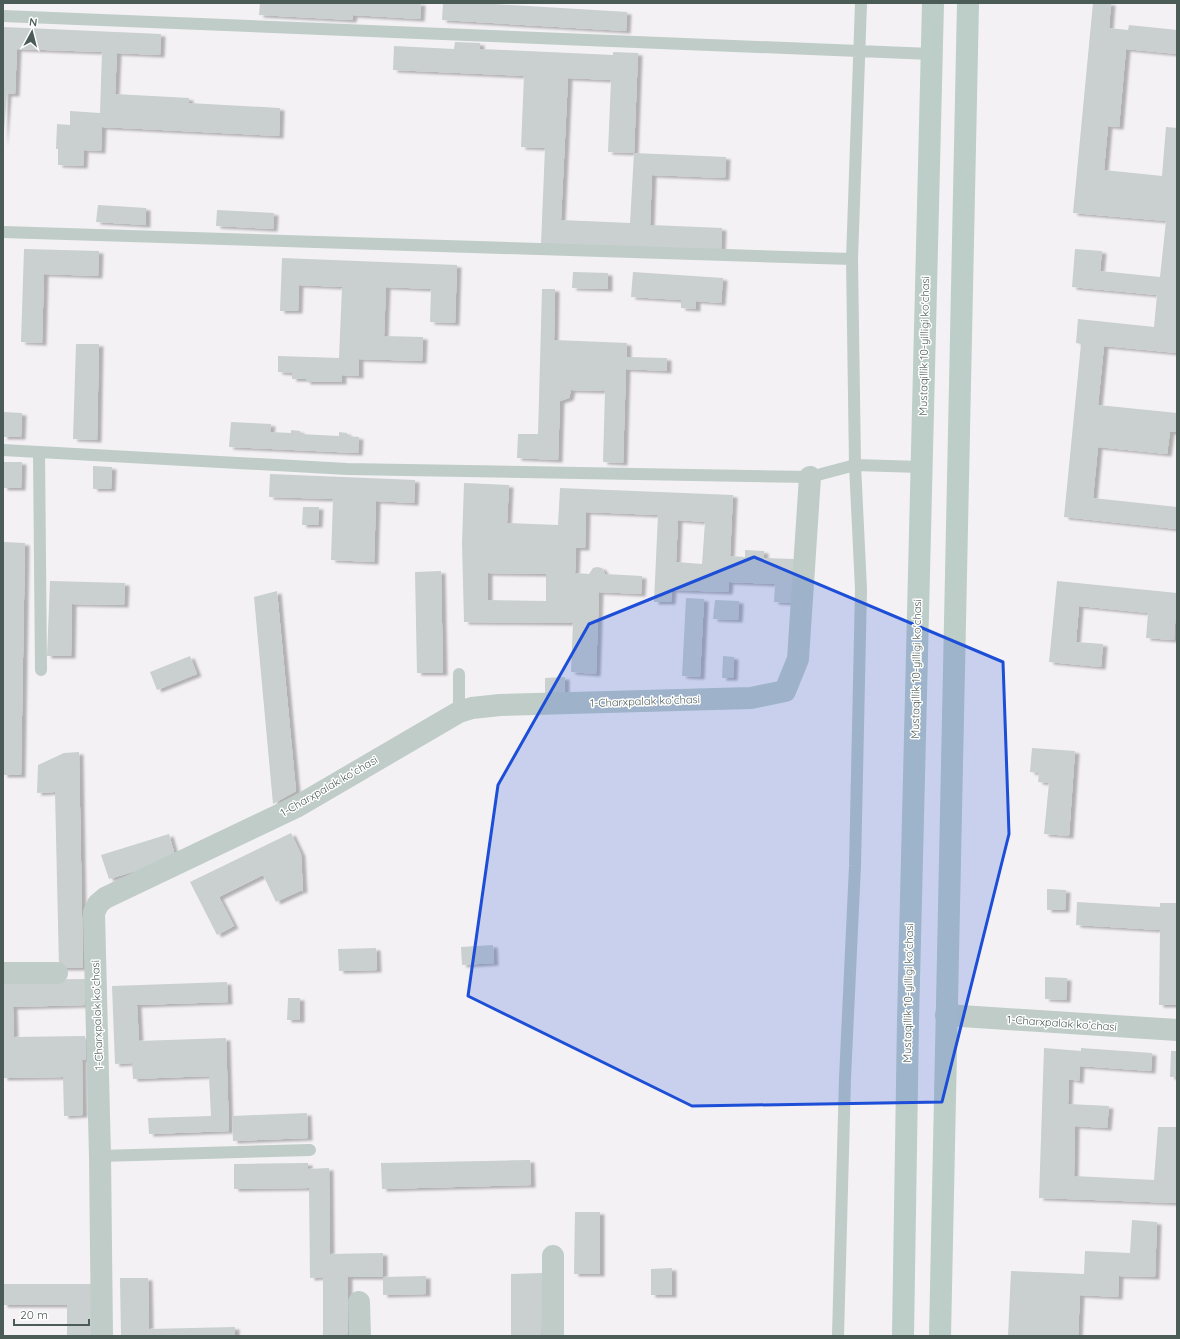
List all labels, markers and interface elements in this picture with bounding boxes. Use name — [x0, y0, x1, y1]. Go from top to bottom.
north arrow — [12, 12, 52, 52]
text: N — [28, 15, 38, 30]
street label: Mustaqillik 10-yilligi ko'chasi — [916, 276, 932, 416]
street label: Mustaqillik 10-yilligi ko'chasi — [908, 599, 924, 739]
street label: 1-Charxpalak koʻchasi — [590, 692, 700, 710]
street label: 1-Charxpalak koʻchasi — [278, 752, 380, 820]
street label: Mustaqillik 10-yilligi ko'chasi — [900, 923, 916, 1063]
street label: 1-Charxpalak koʻchasi — [88, 960, 106, 1070]
street label: 1-Charxpalak koʻchasi — [1007, 1012, 1117, 1034]
scale bar — [14, 1301, 89, 1327]
text: 20 m — [20, 1307, 48, 1322]

